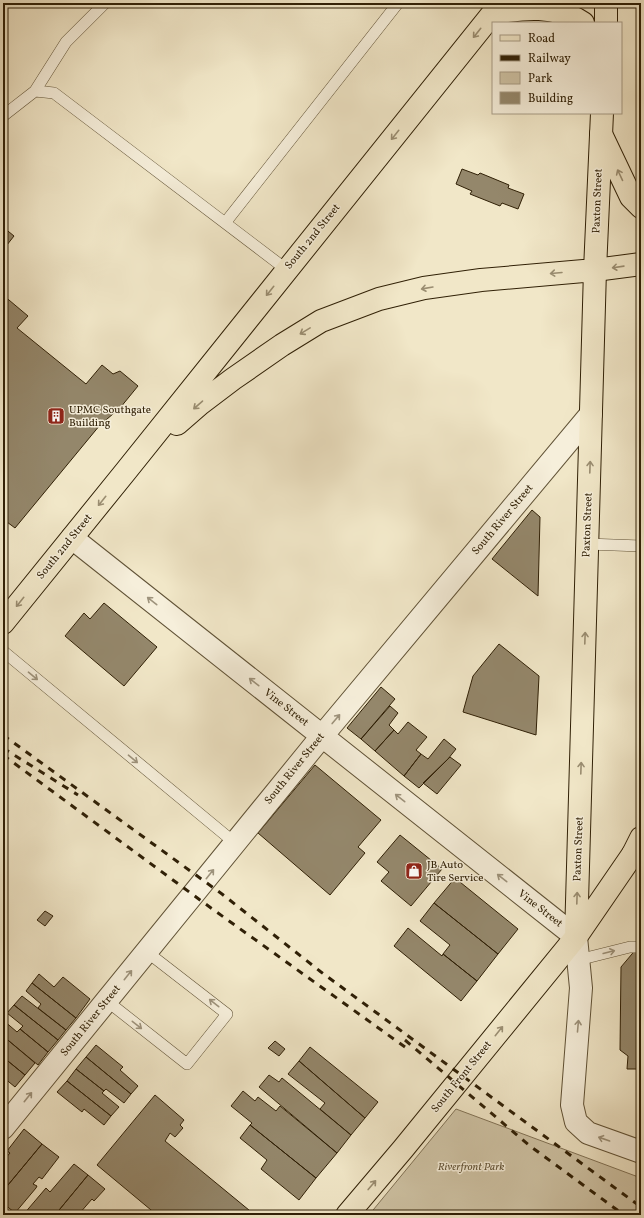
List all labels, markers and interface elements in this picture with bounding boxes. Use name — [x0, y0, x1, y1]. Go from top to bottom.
legend — [492, 22, 622, 114]
one-way arrow — [472, 28, 481, 39]
text: Road — [528, 31, 555, 47]
text: Railway — [528, 51, 571, 67]
text: Park — [528, 71, 553, 87]
text: Building — [528, 91, 573, 107]
one-way arrow — [391, 129, 400, 140]
street label: Paxton Street — [589, 168, 607, 234]
one-way arrow — [616, 169, 623, 181]
street label: South 2nd Street — [282, 201, 344, 273]
one-way arrow — [612, 263, 625, 271]
one-way arrow — [550, 270, 563, 277]
one-way arrow — [421, 284, 434, 292]
one-way arrow — [266, 286, 275, 296]
one-way arrow — [300, 327, 311, 335]
one-way arrow — [193, 401, 204, 410]
place label: UPMC Southgate Building — [69, 403, 151, 431]
building icon: UPMC Southgate Building — [46, 406, 66, 426]
one-way arrow — [586, 461, 593, 474]
street label: South River Street — [469, 481, 537, 559]
street label: Paxton Street — [579, 492, 597, 558]
one-way arrow — [97, 496, 106, 507]
street label: South 2nd Street — [34, 511, 96, 583]
one-way arrow — [15, 597, 24, 608]
one-way arrow — [147, 597, 157, 606]
one-way arrow — [581, 632, 588, 645]
one-way arrow — [28, 672, 38, 681]
one-way arrow — [248, 678, 259, 687]
street label: Vine Street — [260, 686, 312, 730]
one-way arrow — [332, 714, 341, 725]
street label: South River Street — [261, 730, 329, 808]
one-way arrow — [128, 755, 139, 763]
one-way arrow — [577, 762, 585, 775]
one-way arrow — [394, 793, 405, 802]
street label: Paxton Street — [570, 816, 588, 882]
place label: JB Auto Tire Service — [427, 858, 483, 886]
shop icon: JB Auto Tire Service — [404, 861, 424, 881]
one-way arrow — [205, 869, 214, 880]
one-way arrow — [496, 874, 507, 883]
street label: Vine Street — [514, 887, 566, 931]
one-way arrow — [573, 892, 581, 905]
one-way arrow — [603, 948, 616, 956]
one-way arrow — [123, 970, 132, 981]
street label: South River Street — [57, 982, 125, 1060]
one-way arrow — [208, 999, 219, 1008]
one-way arrow — [574, 1020, 581, 1033]
one-way arrow — [132, 1021, 143, 1029]
one-way arrow — [495, 1026, 504, 1036]
street label: South Front Street — [428, 1038, 496, 1116]
one-way arrow — [23, 1092, 32, 1103]
one-way arrow — [598, 1135, 611, 1142]
park label: Riverfront Park — [438, 1160, 504, 1175]
one-way arrow — [368, 1180, 377, 1191]

